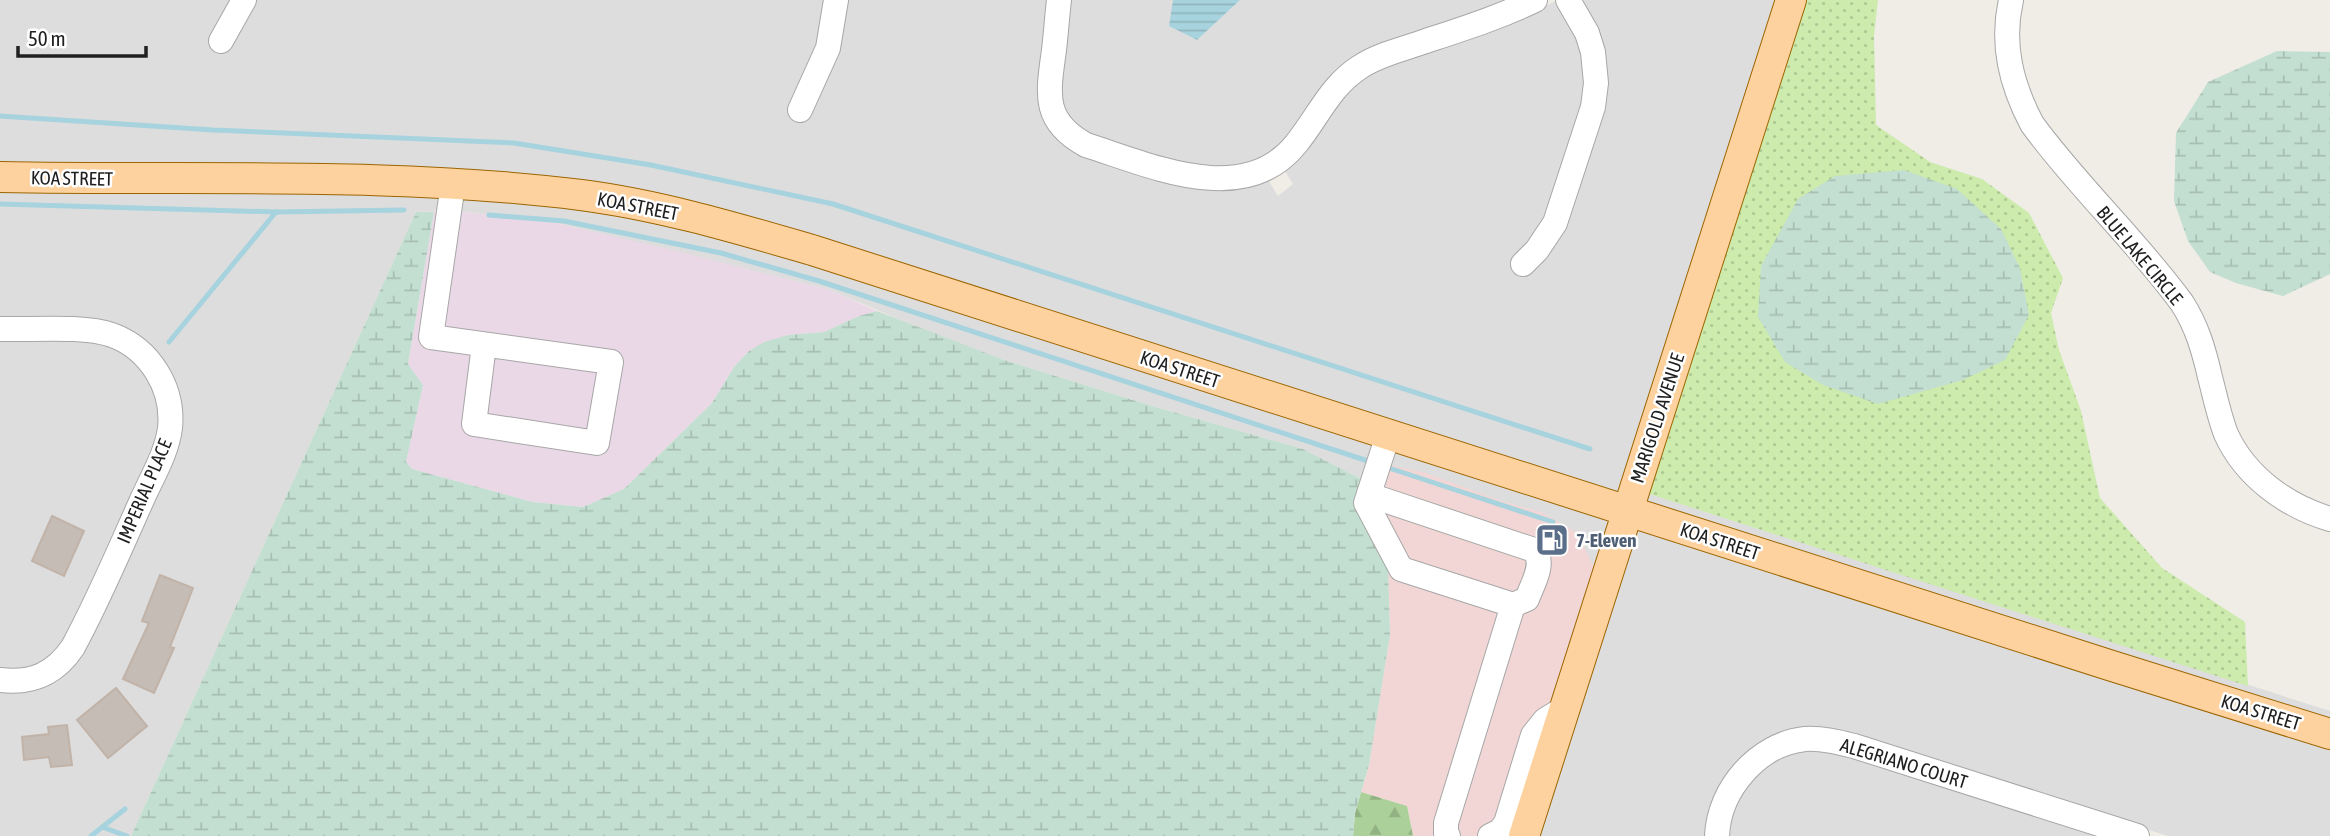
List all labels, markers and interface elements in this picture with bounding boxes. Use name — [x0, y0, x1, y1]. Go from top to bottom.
scale bar — [18, 14, 145, 58]
text: 50 m — [28, 26, 66, 50]
street label: KOA STREET — [31, 166, 114, 190]
street label: KOA STREET — [596, 187, 681, 225]
street label: BLUE LAKE CIRCLE — [2092, 201, 2188, 309]
street label: KOA STREET — [1138, 346, 1223, 392]
street label: MARIGOLD AVENUE — [1626, 350, 1688, 486]
street label: IMPERIAL PLACE — [112, 436, 176, 546]
street label: KOA STREET — [1678, 518, 1763, 564]
fuel station icon: 7-Eleven — [1533, 521, 1571, 559]
place label: 7-Eleven — [1576, 529, 1637, 551]
street label: KOA STREET — [2219, 689, 2304, 735]
street label: ALEGRIANO COURT — [1838, 733, 1971, 793]

